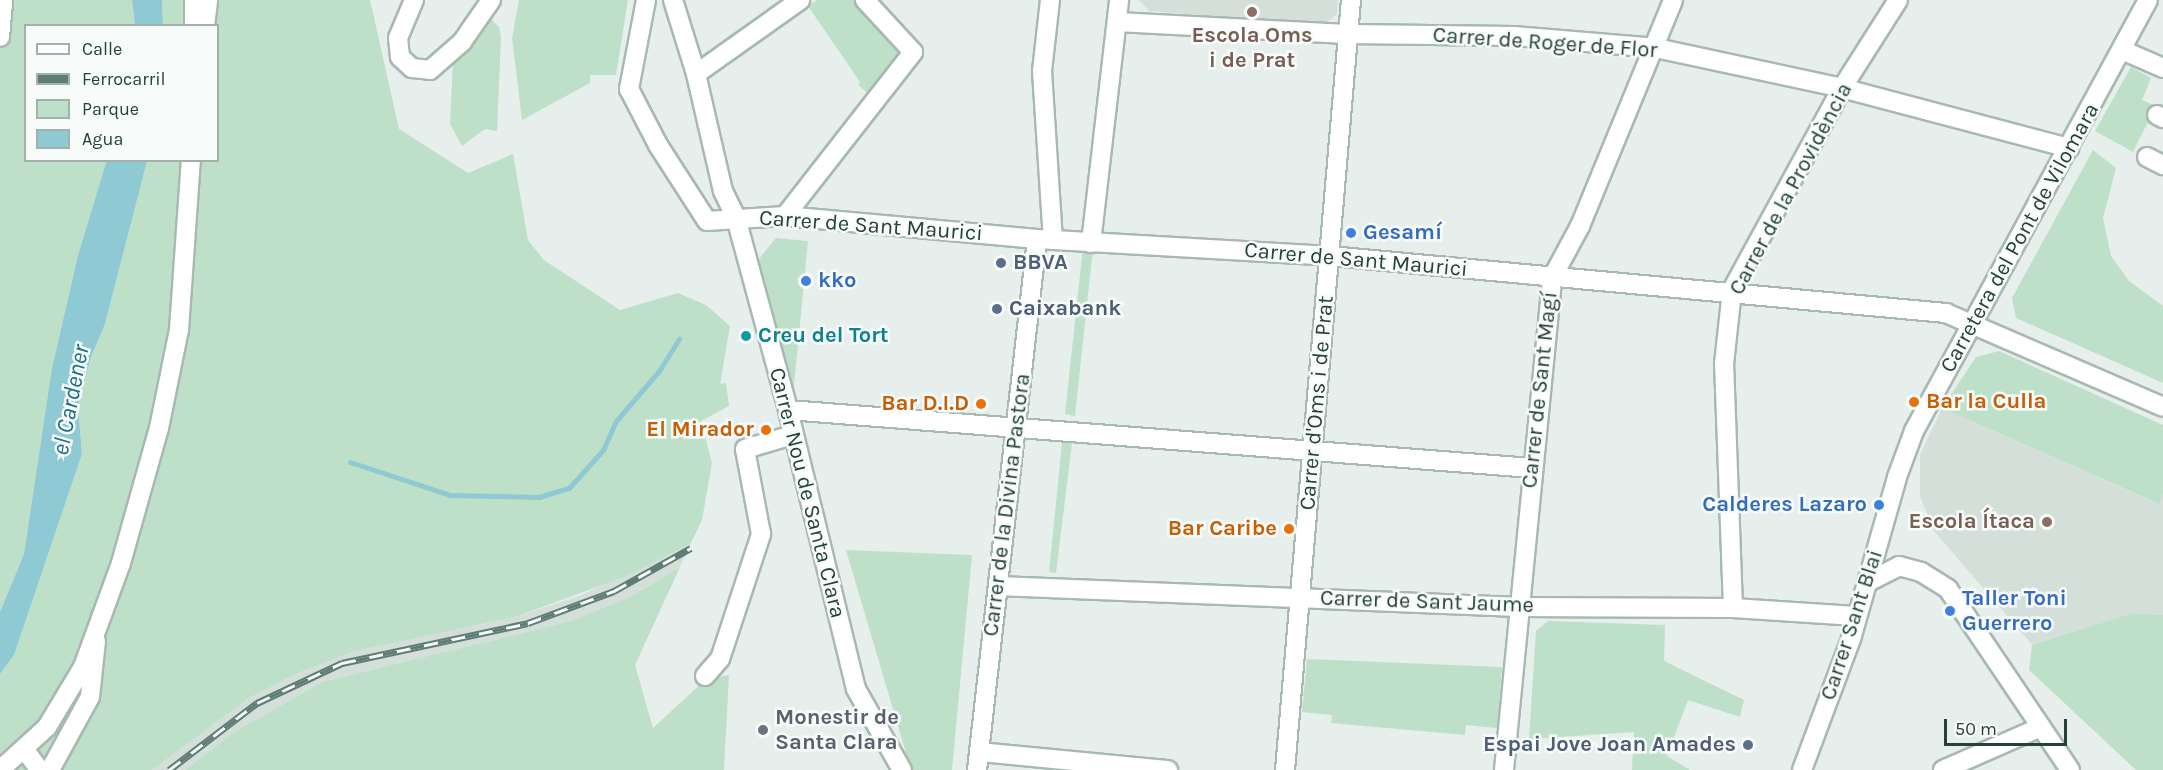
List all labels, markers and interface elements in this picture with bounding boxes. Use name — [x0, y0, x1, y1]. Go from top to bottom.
marker: Escola Oms i de Prat — [1245, 5, 1259, 19]
place label: Escola Oms i de Prat — [1191, 22, 1313, 74]
street label: Carrer de Roger de Flor — [1432, 22, 1658, 64]
legend — [24, 24, 219, 162]
text: Calle — [82, 38, 122, 60]
text: Ferrocarril — [82, 68, 166, 90]
street label: Carrer de la Providència — [1724, 78, 1858, 300]
text: Parque — [82, 98, 139, 120]
street label: Carretera del Pont de Vilomara — [1935, 99, 2105, 377]
text: Agua — [82, 128, 123, 150]
street label: Carrer de Sant Maurici — [758, 205, 984, 247]
place label: Gesamí — [1363, 220, 1442, 246]
marker: Gesamí — [1344, 226, 1358, 240]
street label: Carrer de Sant Maurici — [1243, 237, 1469, 283]
place label: BBVA — [1013, 250, 1068, 276]
marker: BBVA — [994, 256, 1008, 270]
place label: kko — [818, 268, 856, 294]
marker: kko — [799, 274, 813, 288]
street label: Carrer de Sant Magí — [1517, 290, 1563, 490]
street label: Carrer d'Oms i de Prat — [1294, 295, 1340, 511]
place label: Caixabank — [1009, 296, 1121, 322]
marker: Caixabank — [990, 302, 1004, 316]
place label: Creu del Tort — [758, 323, 888, 349]
marker: Creu del Tort — [739, 329, 753, 343]
water label: el Cardener — [46, 342, 96, 458]
street label: Carrer Nou de Santa Clara — [763, 365, 851, 621]
street label: Carrer de la Divina Pastora — [978, 372, 1036, 638]
place label: Bar la Culla — [1926, 389, 2046, 415]
place label: Bar D.I.D — [881, 391, 969, 417]
marker: Bar la Culla — [1907, 395, 1921, 409]
marker: Bar D.I.D — [974, 397, 988, 411]
place label: El Mirador — [646, 417, 754, 443]
marker: El Mirador — [759, 423, 773, 437]
place label: Calderes Lazaro — [1702, 492, 1867, 518]
marker: Calderes Lazaro — [1872, 498, 1886, 512]
place label: Escola Ítaca — [1908, 509, 2035, 535]
marker: Escola Ítaca — [2040, 515, 2054, 529]
place label: Bar Caribe — [1168, 516, 1277, 542]
marker: Bar Caribe — [1282, 522, 1296, 536]
street label: Carrer Sant Blai — [1815, 546, 1889, 704]
street label: Carrer de Sant Jaume — [1320, 585, 1534, 619]
place label: Taller Toni Guerrero — [1962, 585, 2067, 636]
marker: Taller Toni Guerrero — [1943, 604, 1957, 618]
place label: Monestir de Santa Clara — [775, 704, 899, 756]
scale bar — [1947, 707, 2070, 745]
text: 50 m — [1955, 718, 1997, 740]
marker: Monestir de Santa Clara — [756, 723, 770, 737]
place label: Espai Jove Joan Amades — [1483, 732, 1736, 758]
marker: Espai Jove Joan Amades — [1741, 738, 1755, 752]

